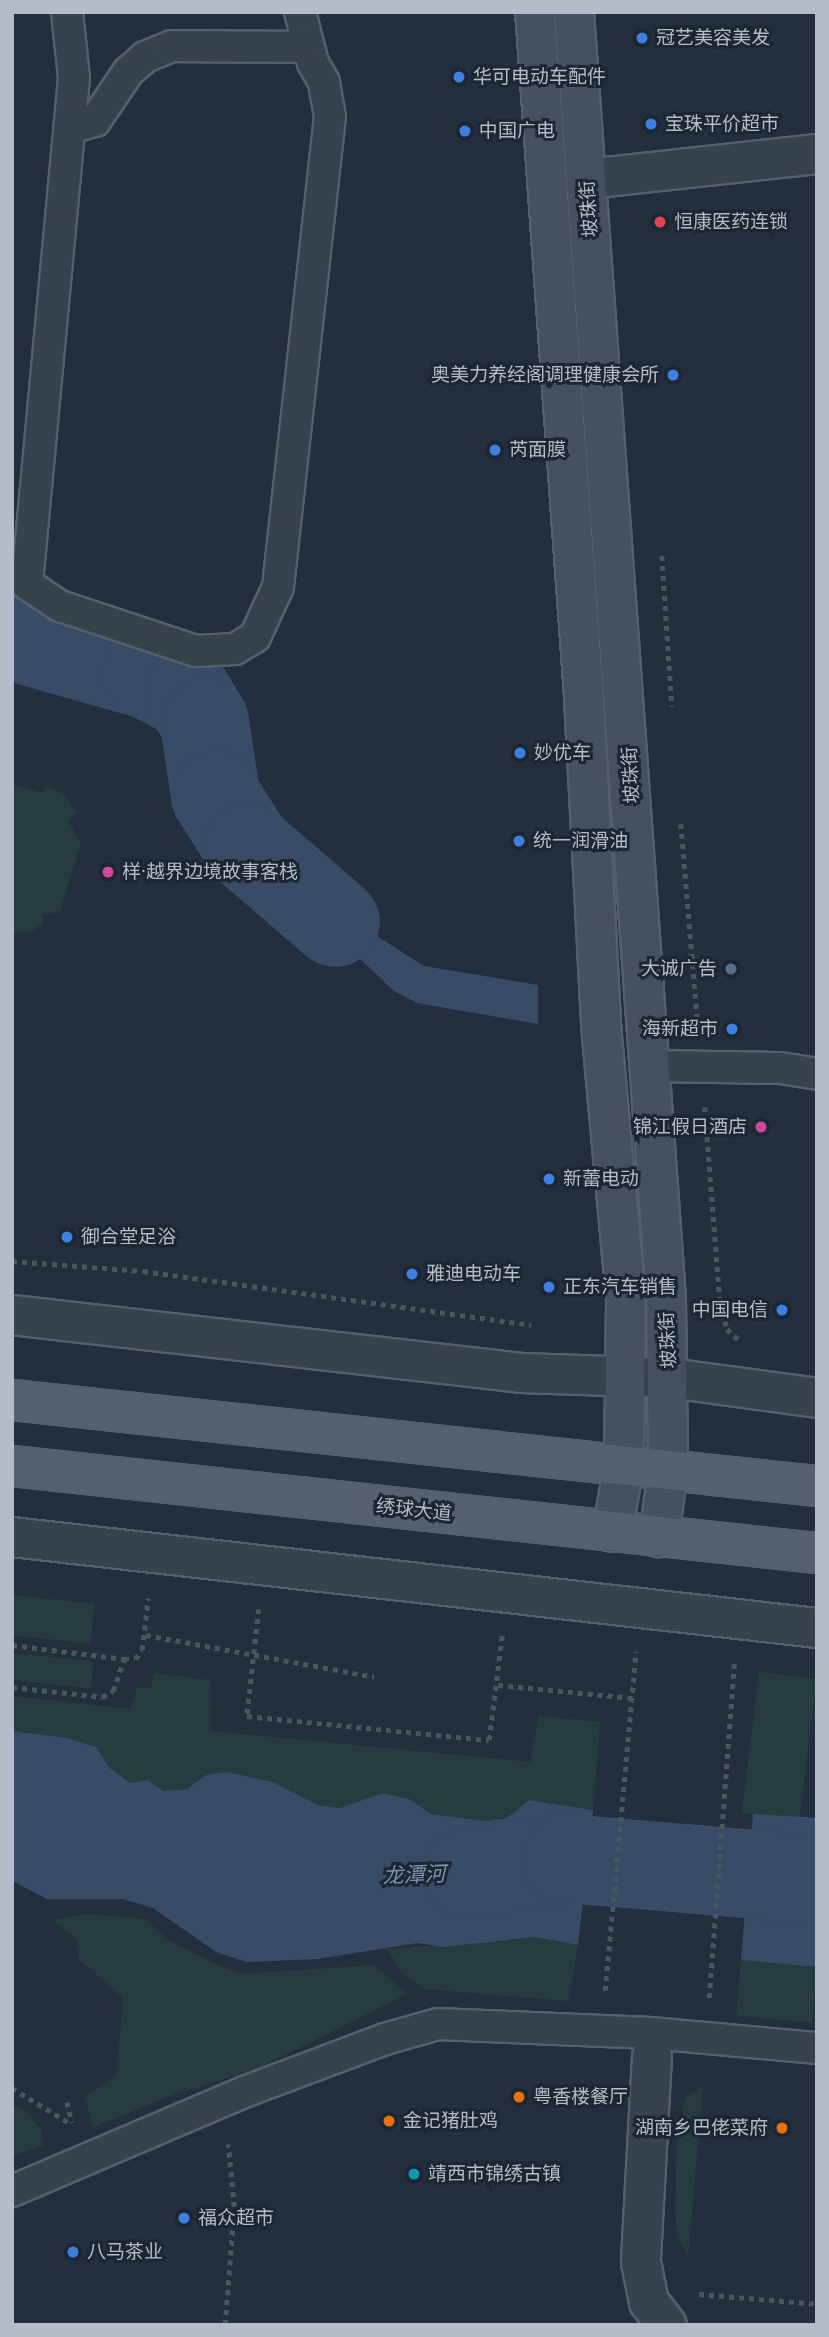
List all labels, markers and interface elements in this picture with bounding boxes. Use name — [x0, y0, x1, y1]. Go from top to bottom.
place label: 冠艺美容美发 — [656, 27, 770, 49]
marker: 冠艺美容美发 — [634, 30, 650, 46]
place label: 华可电动车配件 — [473, 66, 606, 88]
marker: 华可电动车配件 — [451, 69, 467, 85]
place label: 宝珠平价超市 — [665, 113, 779, 135]
marker: 宝珠平价超市 — [643, 116, 659, 132]
place label: 中国广电 — [479, 120, 555, 142]
marker: 中国广电 — [457, 123, 473, 139]
street label: 坡珠街 — [576, 180, 602, 238]
place label: 恒康医药连锁 — [674, 211, 788, 233]
marker: 恒康医药连锁 — [652, 214, 668, 230]
place label: 奥美力养经阁调理健康会所 — [431, 364, 659, 386]
marker: 奥美力养经阁调理健康会所 — [665, 367, 681, 383]
place label: 芮面膜 — [509, 439, 566, 461]
marker: 芮面膜 — [487, 442, 503, 458]
place label: 妙优车 — [534, 742, 591, 764]
marker: 妙优车 — [512, 745, 528, 761]
street label: 坡珠街 — [618, 746, 644, 804]
place label: 统一润滑油 — [533, 830, 628, 852]
marker: 统一润滑油 — [511, 833, 527, 849]
place label: 样·越界边境故事客栈 — [122, 861, 298, 883]
marker: 样·越界边境故事客栈 — [100, 864, 116, 880]
place label: 大诚广告 — [641, 958, 717, 980]
marker: 大诚广告 — [723, 961, 739, 977]
place label: 海新超市 — [642, 1018, 718, 1040]
marker: 海新超市 — [724, 1021, 740, 1037]
place label: 锦江假日酒店 — [633, 1116, 747, 1138]
marker: 锦江假日酒店 — [753, 1119, 769, 1135]
place label: 新蕾电动 — [563, 1168, 639, 1190]
marker: 新蕾电动 — [541, 1171, 557, 1187]
place label: 御合堂足浴 — [81, 1226, 176, 1248]
marker: 御合堂足浴 — [59, 1229, 75, 1245]
place label: 雅迪电动车 — [426, 1263, 521, 1285]
marker: 雅迪电动车 — [404, 1266, 420, 1282]
place label: 正东汽车销售 — [563, 1276, 677, 1298]
marker: 正东汽车销售 — [541, 1279, 557, 1295]
place label: 中国电信 — [692, 1299, 768, 1321]
marker: 中国电信 — [774, 1302, 790, 1318]
street label: 坡珠街 — [655, 1311, 681, 1369]
street label: 绣球大道 — [375, 1495, 453, 1525]
water label: 龙潭河 — [382, 1861, 446, 1889]
place label: 粤香楼餐厅 — [533, 2086, 628, 2108]
marker: 粤香楼餐厅 — [511, 2089, 527, 2105]
place label: 金记猪肚鸡 — [403, 2110, 498, 2132]
marker: 金记猪肚鸡 — [381, 2113, 397, 2129]
place label: 湖南乡巴佬菜府 — [635, 2117, 768, 2139]
marker: 湖南乡巴佬菜府 — [774, 2120, 790, 2136]
place label: 靖西市锦绣古镇 — [428, 2163, 561, 2185]
marker: 靖西市锦绣古镇 — [406, 2166, 422, 2182]
place label: 福众超市 — [198, 2207, 274, 2229]
marker: 福众超市 — [176, 2210, 192, 2226]
place label: 八马茶业 — [87, 2241, 163, 2263]
marker: 八马茶业 — [65, 2244, 81, 2260]

